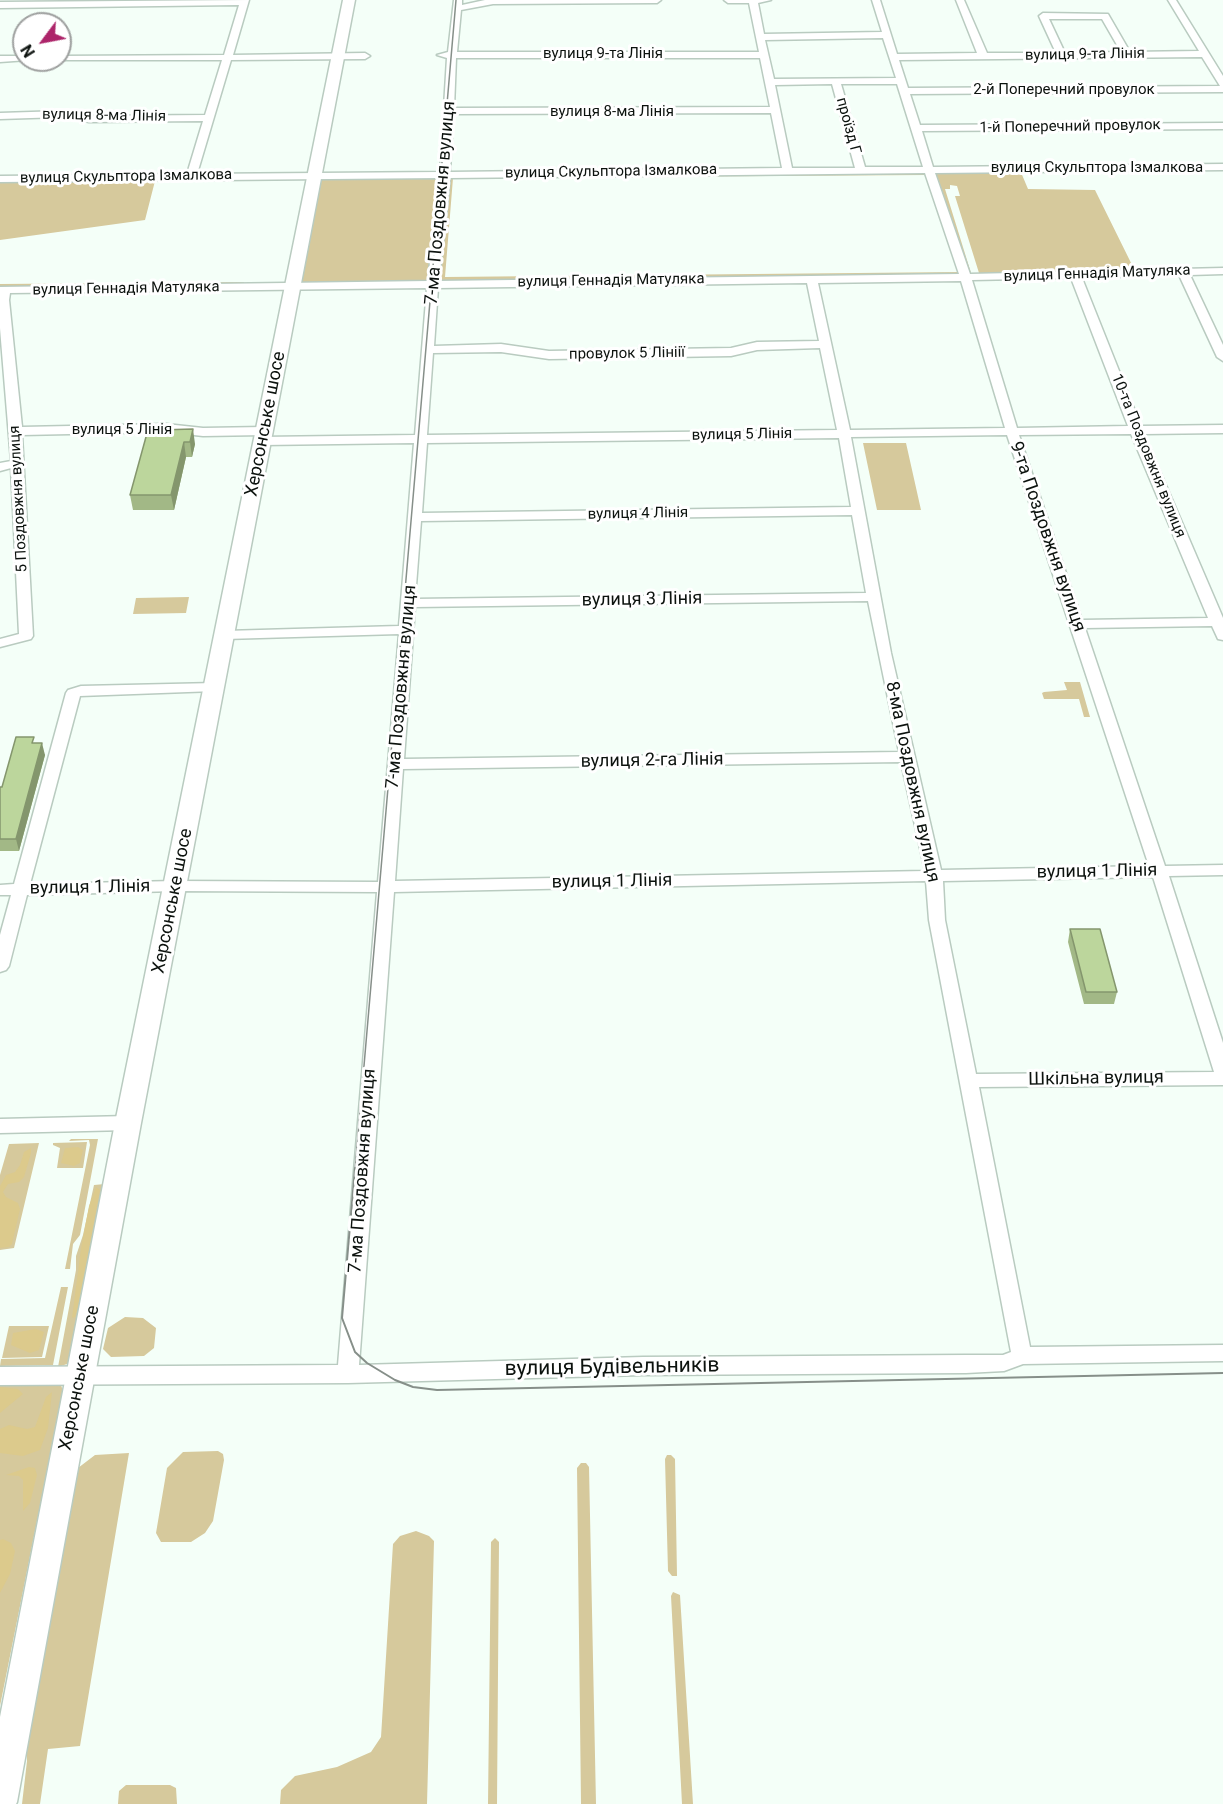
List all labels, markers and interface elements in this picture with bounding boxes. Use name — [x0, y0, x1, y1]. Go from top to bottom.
north arrow — [12, 12, 72, 72]
text: N — [17, 41, 39, 61]
street label: вулиця 9-та Лінія — [543, 45, 663, 63]
street label: вулиця 9-та Лінія — [1025, 45, 1145, 65]
street label: 2-й Поперечний провулок — [973, 81, 1155, 99]
street label: проїзд Г — [832, 96, 864, 156]
street label: 7-ма Поздовжня вулиця — [421, 100, 461, 306]
street label: вулиця 8-ма Лінія — [550, 103, 674, 121]
street label: вулиця 8-ма Лінія — [42, 106, 166, 126]
street label: 1-й Поперечний провулок — [979, 116, 1161, 138]
street label: вулиця Скульптора Ізмалкова — [991, 159, 1203, 177]
street label: вулиця Скульптора Ізмалкова — [505, 161, 717, 183]
street label: вулиця Скульптора Ізмалкова — [20, 166, 232, 188]
street label: вулиця Геннадія Матуляка — [1003, 262, 1191, 286]
street label: вулиця Геннадія Матуляка — [517, 270, 705, 292]
street label: вулиця Геннадія Матуляка — [32, 278, 220, 300]
street label: провулок 5 Лініії — [569, 344, 685, 364]
street label: Херсонське шосе — [241, 350, 291, 498]
street label: 10-та Поздовжня вулиця — [1107, 372, 1189, 540]
street label: вулиця 5 Лінія — [72, 421, 172, 439]
street label: 5 Поздовжня вулиця — [6, 425, 32, 573]
street label: вулиця 5 Лінія — [692, 425, 792, 445]
street label: 9-та Поздовжня вулиця — [1004, 439, 1090, 635]
street label: вулиця 4 Лінія — [588, 504, 688, 524]
street label: 7-ма Поздовжня вулиця — [382, 584, 422, 790]
street label: вулиця 3 Лінія — [582, 588, 702, 612]
street label: 8-ма Поздовжня вулиця — [880, 680, 944, 884]
street label: вулиця 2-га Лінія — [580, 749, 724, 773]
street label: Херсонське шосе — [148, 827, 198, 975]
street label: вулиця 1 Лінія — [1037, 860, 1157, 884]
street label: вулиця 1 Лінія — [552, 870, 672, 894]
street label: вулиця 1 Лінія — [30, 876, 150, 900]
street label: Шкільна вулиця — [1028, 1067, 1164, 1091]
street label: 7-ма Поздовжня вулиця — [345, 1068, 381, 1274]
street label: Херсонське шосе — [55, 1304, 105, 1452]
street label: вулиця Будівельників — [504, 1354, 720, 1382]

